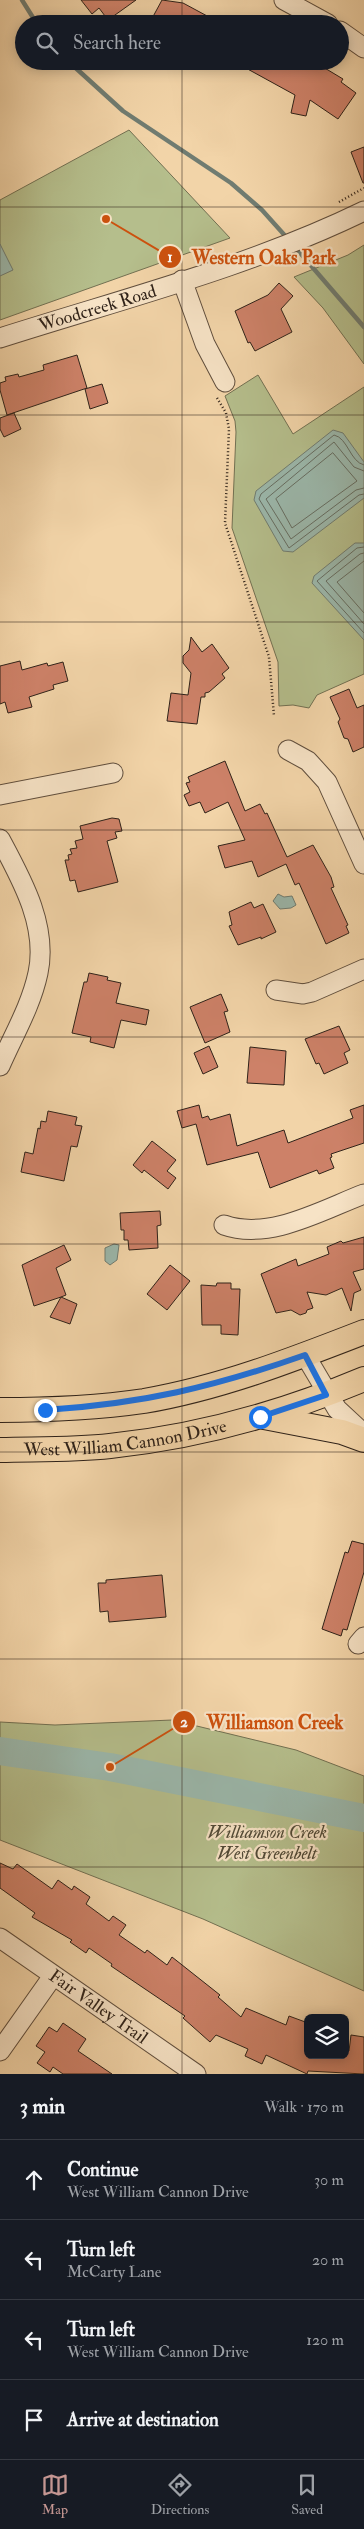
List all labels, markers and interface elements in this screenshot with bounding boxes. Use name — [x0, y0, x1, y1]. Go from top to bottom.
search box — [15, 15, 349, 70]
icon: search — [33, 29, 61, 57]
text: Search here — [73, 31, 161, 55]
callout: Western Oaks Park — [157, 240, 347, 274]
text: Western Oaks Park — [191, 246, 337, 270]
text: 1 — [167, 248, 173, 267]
street label: Woodcreek Road — [35, 280, 159, 338]
route end — [34, 1399, 57, 1422]
route start — [249, 1406, 272, 1429]
street label: West William Cannon Drive — [23, 1415, 230, 1462]
callout: Williamson Creek — [172, 1705, 354, 1739]
text: Williamson Creek — [206, 1711, 344, 1735]
text: 2 — [180, 1713, 188, 1732]
park label: Williamson Creek West Greenbelt — [207, 1821, 327, 1865]
street label: Fair Valley Trail — [44, 1964, 153, 2049]
map controls — [304, 2014, 349, 2059]
button: layers — [304, 2014, 349, 2059]
text: 3 min — [20, 2093, 65, 2120]
text: Walk · 170 m — [264, 2097, 344, 2117]
text: Continue — [67, 2158, 138, 2182]
icon: ahead — [20, 2166, 48, 2194]
text: 30 m — [314, 2170, 344, 2190]
text: West William Cannon Drive — [67, 2182, 249, 2202]
text: Turn left — [67, 2238, 135, 2262]
icon: left — [20, 2246, 48, 2274]
text: 20 m — [312, 2250, 344, 2270]
text: McCarty Lane — [67, 2262, 162, 2282]
text: Turn left — [67, 2318, 135, 2342]
icon: left — [20, 2326, 48, 2354]
text: 120 m — [306, 2330, 344, 2350]
text: West William Cannon Drive — [67, 2342, 249, 2362]
icon: arrive — [20, 2406, 48, 2434]
text: Arrive at destination — [67, 2408, 219, 2432]
tab: Map — [41, 2471, 69, 2518]
tab: Directions — [151, 2471, 209, 2518]
tab: Saved — [291, 2471, 323, 2518]

